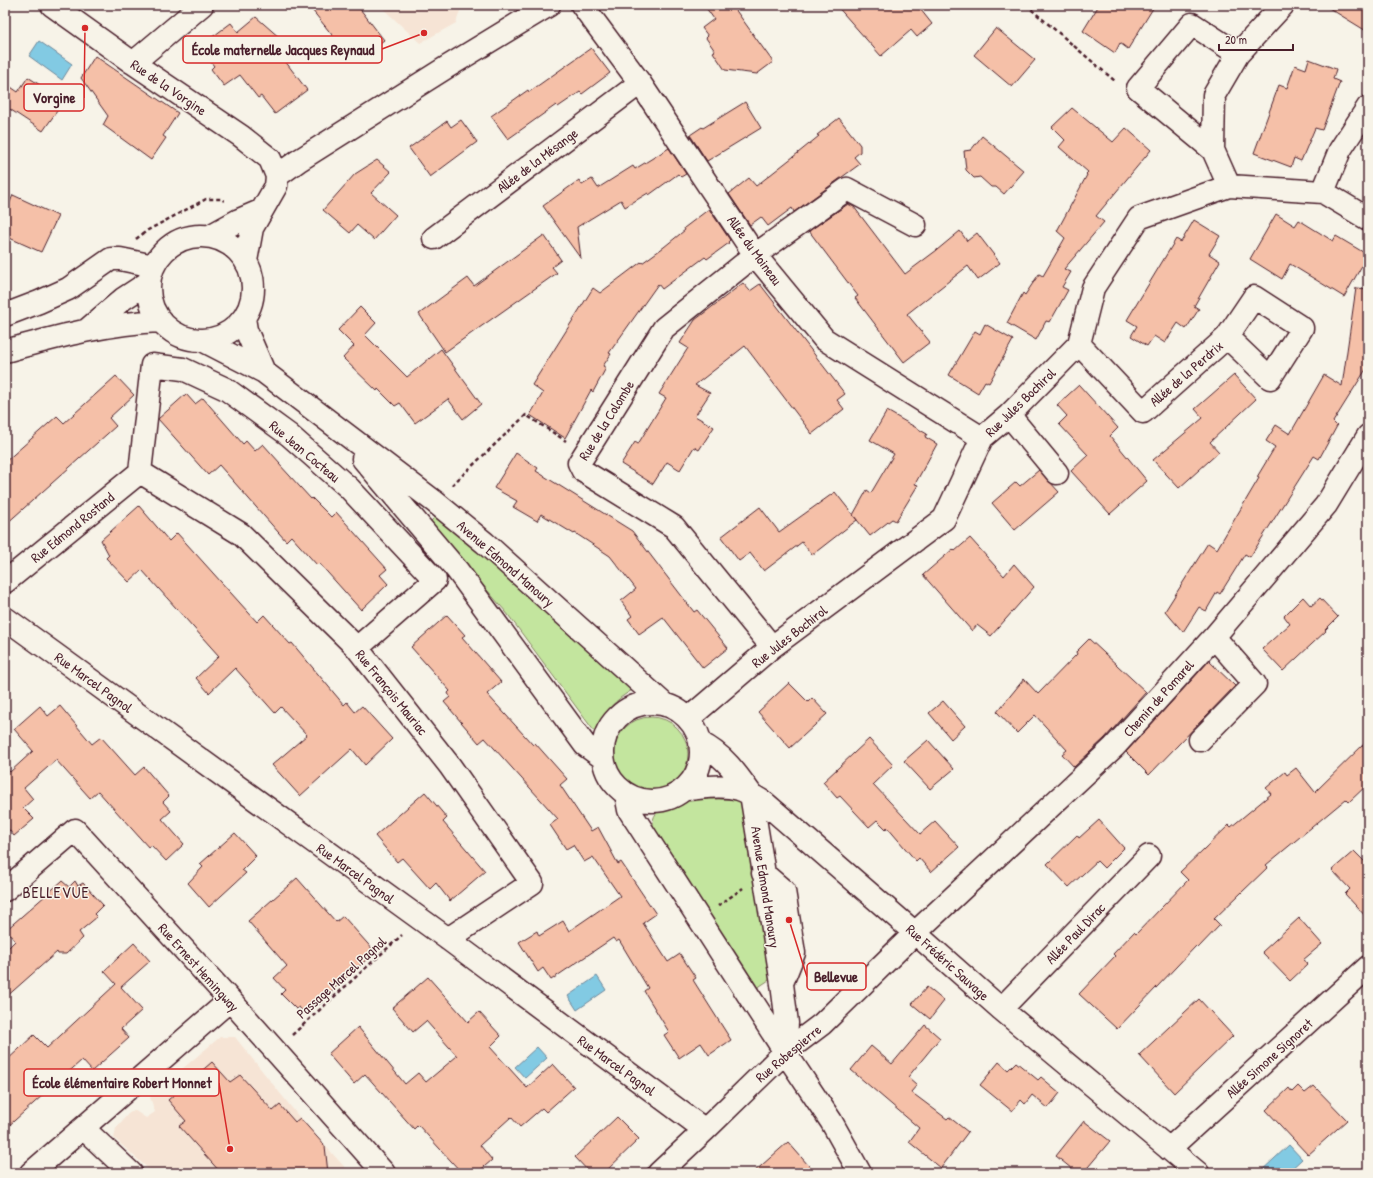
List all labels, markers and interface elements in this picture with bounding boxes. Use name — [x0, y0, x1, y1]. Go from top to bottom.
scale bar — [1219, 26, 1293, 52]
text: 20 m — [1225, 31, 1247, 48]
callout: École maternelle Jacques Reynaud — [183, 36, 382, 63]
text: École maternelle Jacques Reynaud — [192, 39, 374, 61]
street label: Rue de la Vorgine — [127, 55, 211, 120]
callout: Vorgine — [24, 84, 84, 111]
text: Vorgine — [32, 87, 76, 109]
street label: Allée de la Mésange — [493, 123, 582, 198]
street label: Allée du Moineau — [723, 211, 787, 289]
street label: Allée de la Perdrix — [1145, 336, 1227, 410]
street label: Rue Jules Bochirol — [981, 363, 1060, 441]
street label: Rue de la Colombe — [574, 376, 638, 464]
street label: Rue Jean Cocteau — [266, 416, 345, 486]
street label: Rue Edmond Rostand — [26, 487, 118, 566]
street label: Avenue Edmond Manoury — [453, 515, 559, 611]
street label: Rue Jules Bochirol — [747, 600, 831, 672]
street label: Rue François Mauriac — [352, 645, 433, 739]
street label: Rue Marcel Pagnol — [51, 647, 137, 718]
street label: Chemin de Pomarel — [1118, 655, 1198, 741]
street label: Avenue Edmond Manoury — [746, 825, 785, 950]
street label: Rue Marcel Pagnol — [313, 838, 399, 909]
district label: BELLEVUE — [22, 881, 90, 903]
street label: Allée Paul Dirac — [1041, 898, 1109, 968]
street label: Rue Ernest Hemingway — [153, 919, 244, 1016]
street label: Rue Frédéric Sauvage — [902, 920, 994, 1005]
street label: Passage Marcel Pagnol — [292, 931, 391, 1023]
callout: Bellevue — [807, 963, 866, 990]
text: Bellevue — [814, 966, 858, 987]
street label: Allée Simone Signoret — [1222, 1014, 1317, 1103]
street label: Rue Robespierre — [751, 1020, 826, 1087]
street label: Rue Marcel Pagnol — [574, 1030, 660, 1101]
callout: École élémentaire Robert Monnet — [24, 1069, 219, 1096]
text: École élémentaire Robert Monnet — [32, 1072, 213, 1093]

